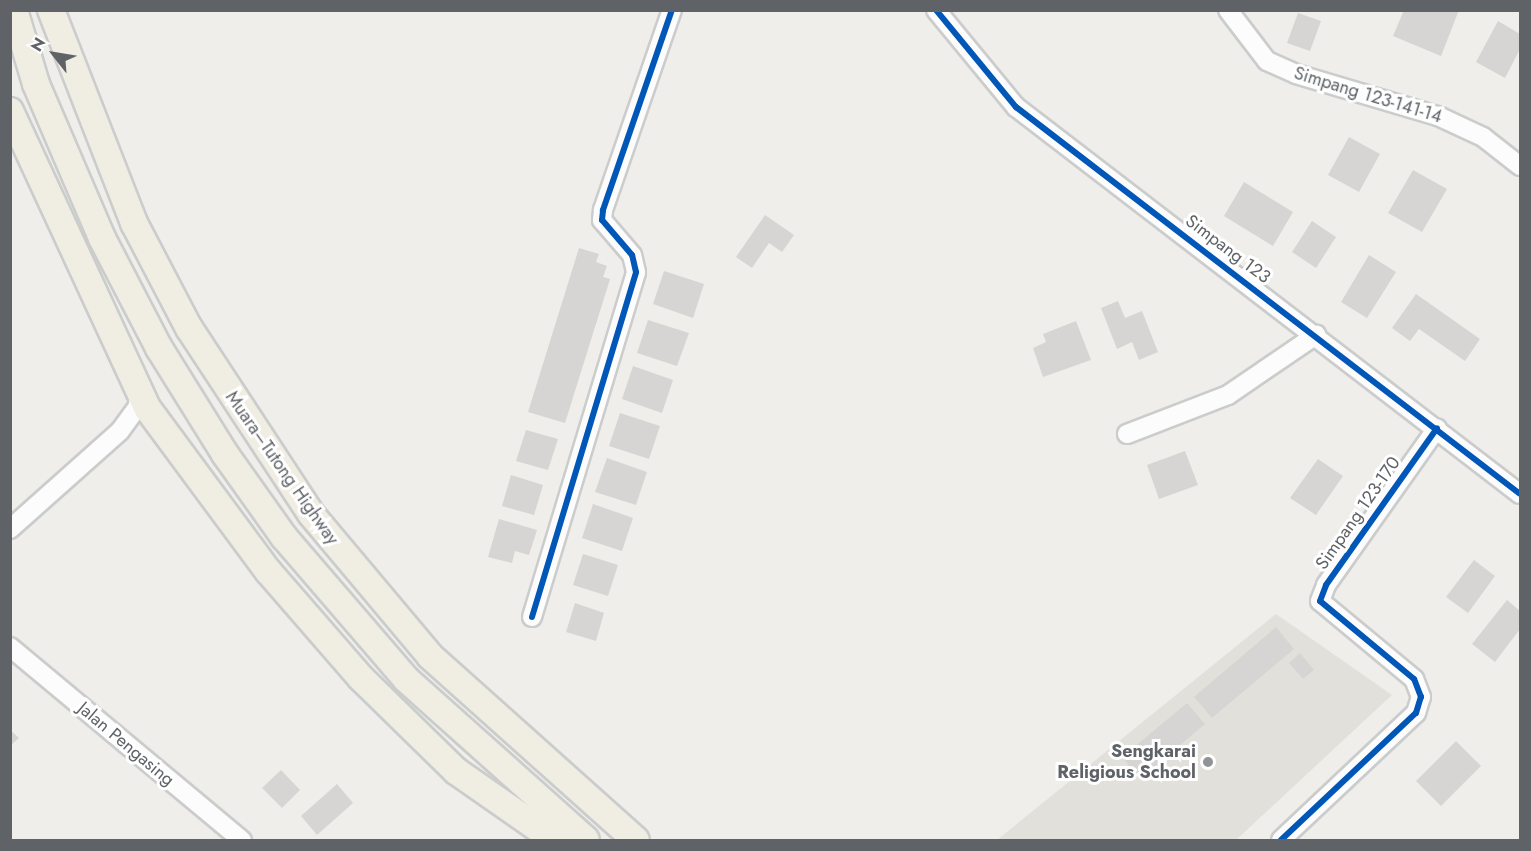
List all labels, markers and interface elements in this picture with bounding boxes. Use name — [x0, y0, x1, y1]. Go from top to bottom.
north arrow — [24, 24, 84, 84]
text: N — [25, 33, 51, 56]
street label: Simpang 123-141-14 — [1291, 62, 1445, 128]
street label: Simpang 123 — [1181, 210, 1275, 288]
street label: Muara–Tutong Highway — [221, 387, 343, 549]
street label: Simpang 123-170 — [1311, 452, 1405, 574]
street label: Jalan Pengasing — [73, 697, 179, 791]
place label: Sengkarai Religious School — [1057, 741, 1196, 783]
marker: Sengkarai Religious School — [1201, 755, 1215, 769]

